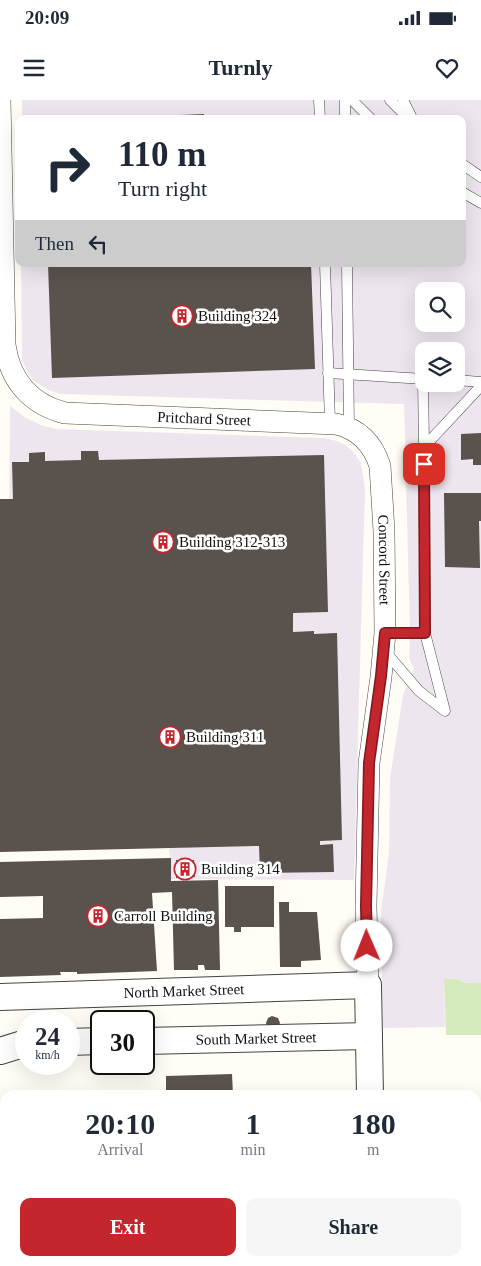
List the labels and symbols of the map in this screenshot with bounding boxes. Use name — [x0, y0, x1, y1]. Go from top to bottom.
building icon: Building 324 — [170, 304, 194, 328]
place label: Building 324 — [198, 308, 277, 324]
street label: Pritchard Street — [157, 409, 252, 429]
pin — [403, 443, 445, 485]
street label: Concord Street — [375, 514, 393, 606]
building icon: Building 312-313 — [151, 530, 175, 554]
place label: Building 312-313 — [179, 534, 285, 550]
building icon: Building 311 — [158, 725, 182, 749]
place label: Building 311 — [186, 729, 264, 745]
building icon: Building 314 — [173, 857, 197, 881]
place label: Building 314 — [201, 861, 280, 877]
building icon: Carroll Building — [86, 904, 110, 928]
place label: Carroll Building — [114, 908, 213, 924]
position arrow — [340, 919, 392, 971]
street label: North Market Street — [123, 981, 245, 1001]
speed limit sign: 30 — [90, 1010, 155, 1075]
street label: South Market Street — [195, 1029, 317, 1048]

